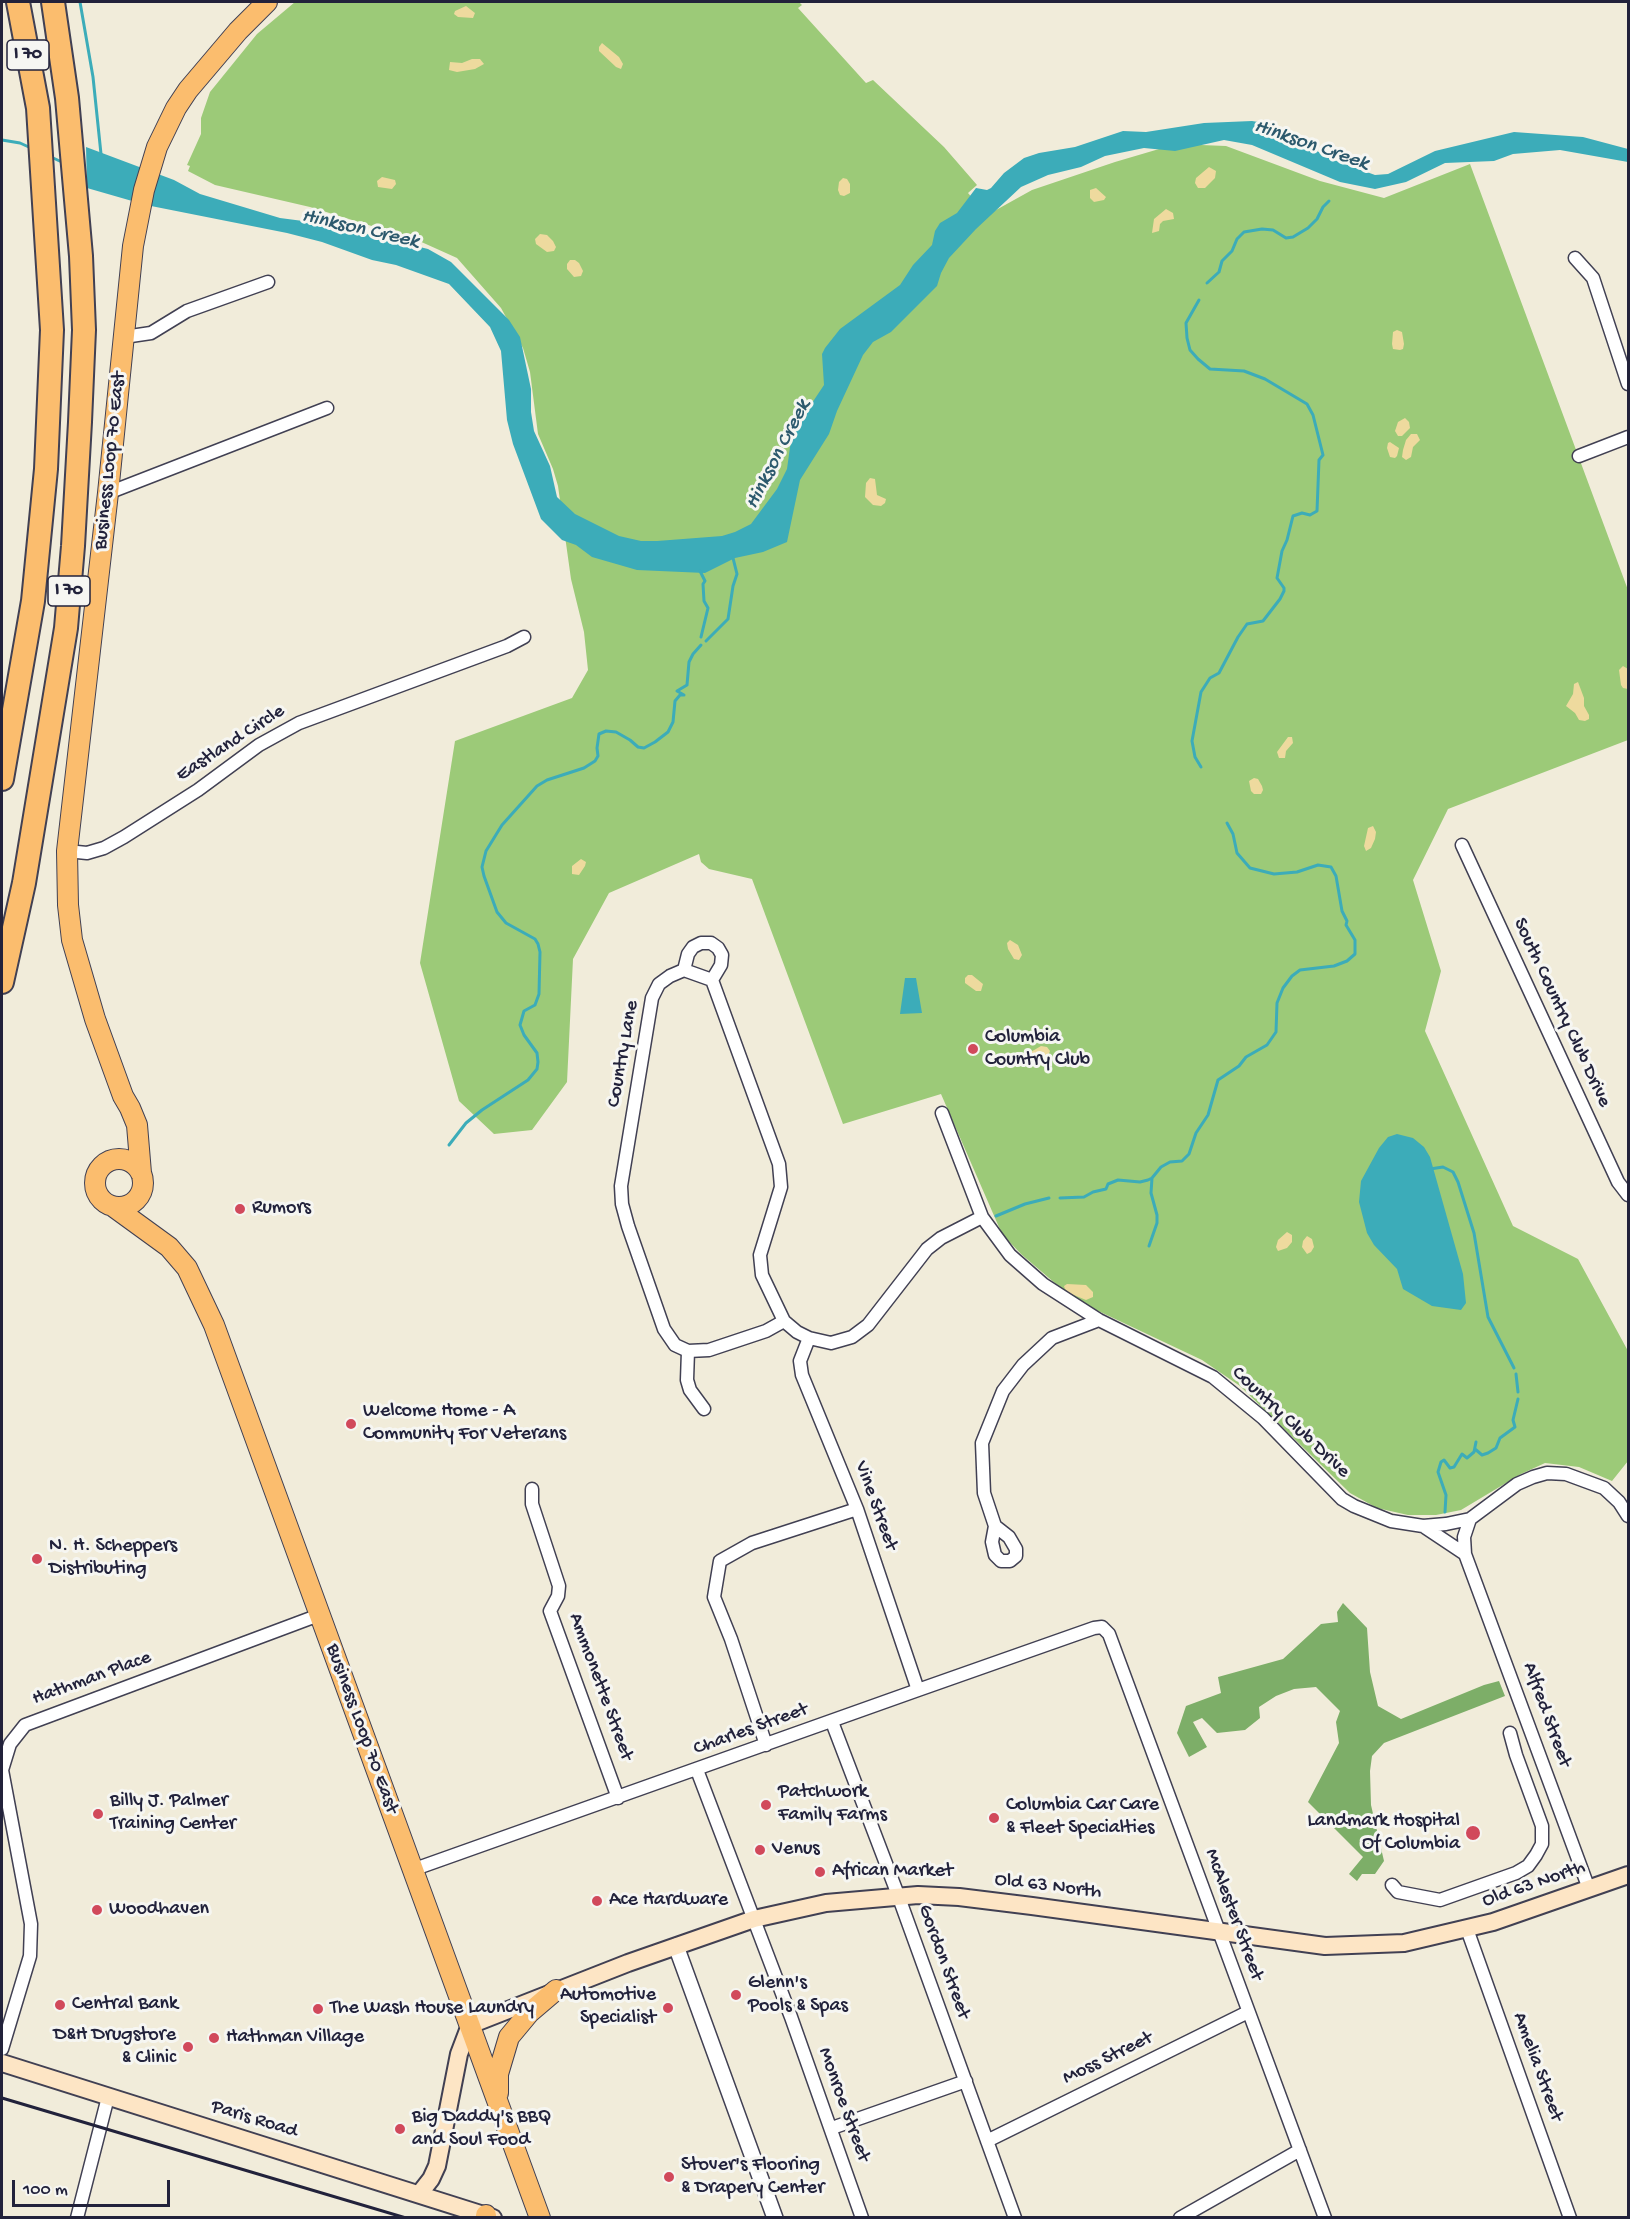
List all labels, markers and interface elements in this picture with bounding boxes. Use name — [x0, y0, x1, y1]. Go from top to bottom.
road number: I 70 — [7, 40, 49, 70]
water label: Hinkson Creek — [1250, 115, 1372, 177]
water label: Hinkson Creek — [299, 204, 421, 256]
street label: Business Loop 70 East — [90, 371, 132, 551]
water label: Hinkson Creek — [741, 396, 817, 514]
road number: I 70 — [48, 576, 90, 606]
street label: Eastland Circle — [172, 700, 290, 788]
street label: South Country Club Drive — [1507, 915, 1615, 1111]
street label: Country Lane — [603, 999, 645, 1109]
place label: Columbia Country Club — [985, 1026, 1090, 1073]
marker: Columbia Country Club — [966, 1042, 980, 1056]
place label: Rumors — [252, 1197, 311, 1221]
marker: Rumors — [233, 1202, 247, 1216]
street label: Country Club Drive — [1226, 1362, 1354, 1484]
place label: Welcome Home - A Community For Veterans — [363, 1400, 566, 1447]
marker: Welcome Home - A Community For Veterans — [344, 1417, 358, 1431]
street label: Vine Street — [848, 1458, 902, 1554]
place label: N. H. Scheppers Distributing — [49, 1535, 177, 1582]
marker: N. H. Scheppers Distributing — [30, 1552, 44, 1566]
street label: Ammonette Street — [562, 1610, 638, 1764]
street label: Business Loop 70 East — [319, 1641, 403, 1817]
street label: Hathman Place — [29, 1646, 155, 1712]
street label: Alfred Street — [1516, 1659, 1576, 1771]
street label: Charles Street — [691, 1698, 811, 1762]
place label: Patchwork Family Farms — [778, 1781, 887, 1828]
place label: Billy J. Palmer Training Center — [110, 1790, 236, 1837]
place label: Columbia Car Care & Fleet Specialties — [1006, 1794, 1159, 1841]
marker: Patchwork Family Farms — [759, 1798, 773, 1812]
marker: Billy J. Palmer Training Center — [91, 1807, 105, 1821]
place label: Landmark Hospital Of Columbia — [1307, 1810, 1460, 1857]
marker: Columbia Car Care & Fleet Specialties — [987, 1811, 1001, 1825]
marker: Landmark Hospital Of Columbia — [1464, 1824, 1482, 1842]
place label: Venus — [772, 1838, 820, 1862]
marker: Venus — [753, 1843, 767, 1857]
street label: McAlester Street — [1198, 1846, 1268, 1984]
street label: Old 63 North — [1479, 1856, 1589, 1914]
place label: African Market — [832, 1860, 953, 1884]
marker: African Market — [813, 1865, 827, 1879]
street label: Old 63 North — [993, 1869, 1103, 1905]
place label: Ace Hardware — [609, 1889, 728, 1913]
marker: Ace Hardware — [590, 1894, 604, 1908]
place label: Woodhaven — [109, 1898, 209, 1922]
street label: Gordon Street — [911, 1902, 975, 2022]
marker: Woodhaven — [90, 1903, 104, 1917]
place label: Glenn's Pools & Spas — [748, 1972, 848, 2019]
place label: Automotive Specialist — [560, 1984, 656, 2031]
marker: Glenn's Pools & Spas — [729, 1988, 743, 2002]
place label: Central Bank — [72, 1993, 178, 2017]
place label: The Wash House Laundry — [330, 1997, 534, 2021]
marker: Central Bank — [53, 1998, 67, 2012]
marker: Automotive Specialist — [661, 2001, 675, 2015]
marker: The Wash House Laundry — [311, 2002, 325, 2016]
street label: Amelia Street — [1506, 2009, 1568, 2125]
place label: D&H Drugstore & Clinic — [53, 2024, 176, 2071]
place label: Hathman Village — [226, 2026, 364, 2050]
street label: Moss Street — [1059, 2027, 1157, 2091]
marker: Hathman Village — [207, 2031, 221, 2045]
marker: D&H Drugstore & Clinic — [181, 2040, 195, 2054]
street label: Monroe Street — [811, 2045, 875, 2165]
street label: Paris Road — [208, 2095, 300, 2145]
place label: Big Daddy's BBQ and Soul Food — [412, 2106, 551, 2153]
marker: Big Daddy's BBQ and Soul Food — [393, 2122, 407, 2136]
place label: Stover's Flooring & Drapery Center — [681, 2154, 824, 2201]
scale bar — [15, 2168, 172, 2206]
marker: Stover's Flooring & Drapery Center — [662, 2170, 676, 2184]
text: 100 m — [23, 2180, 68, 2201]

